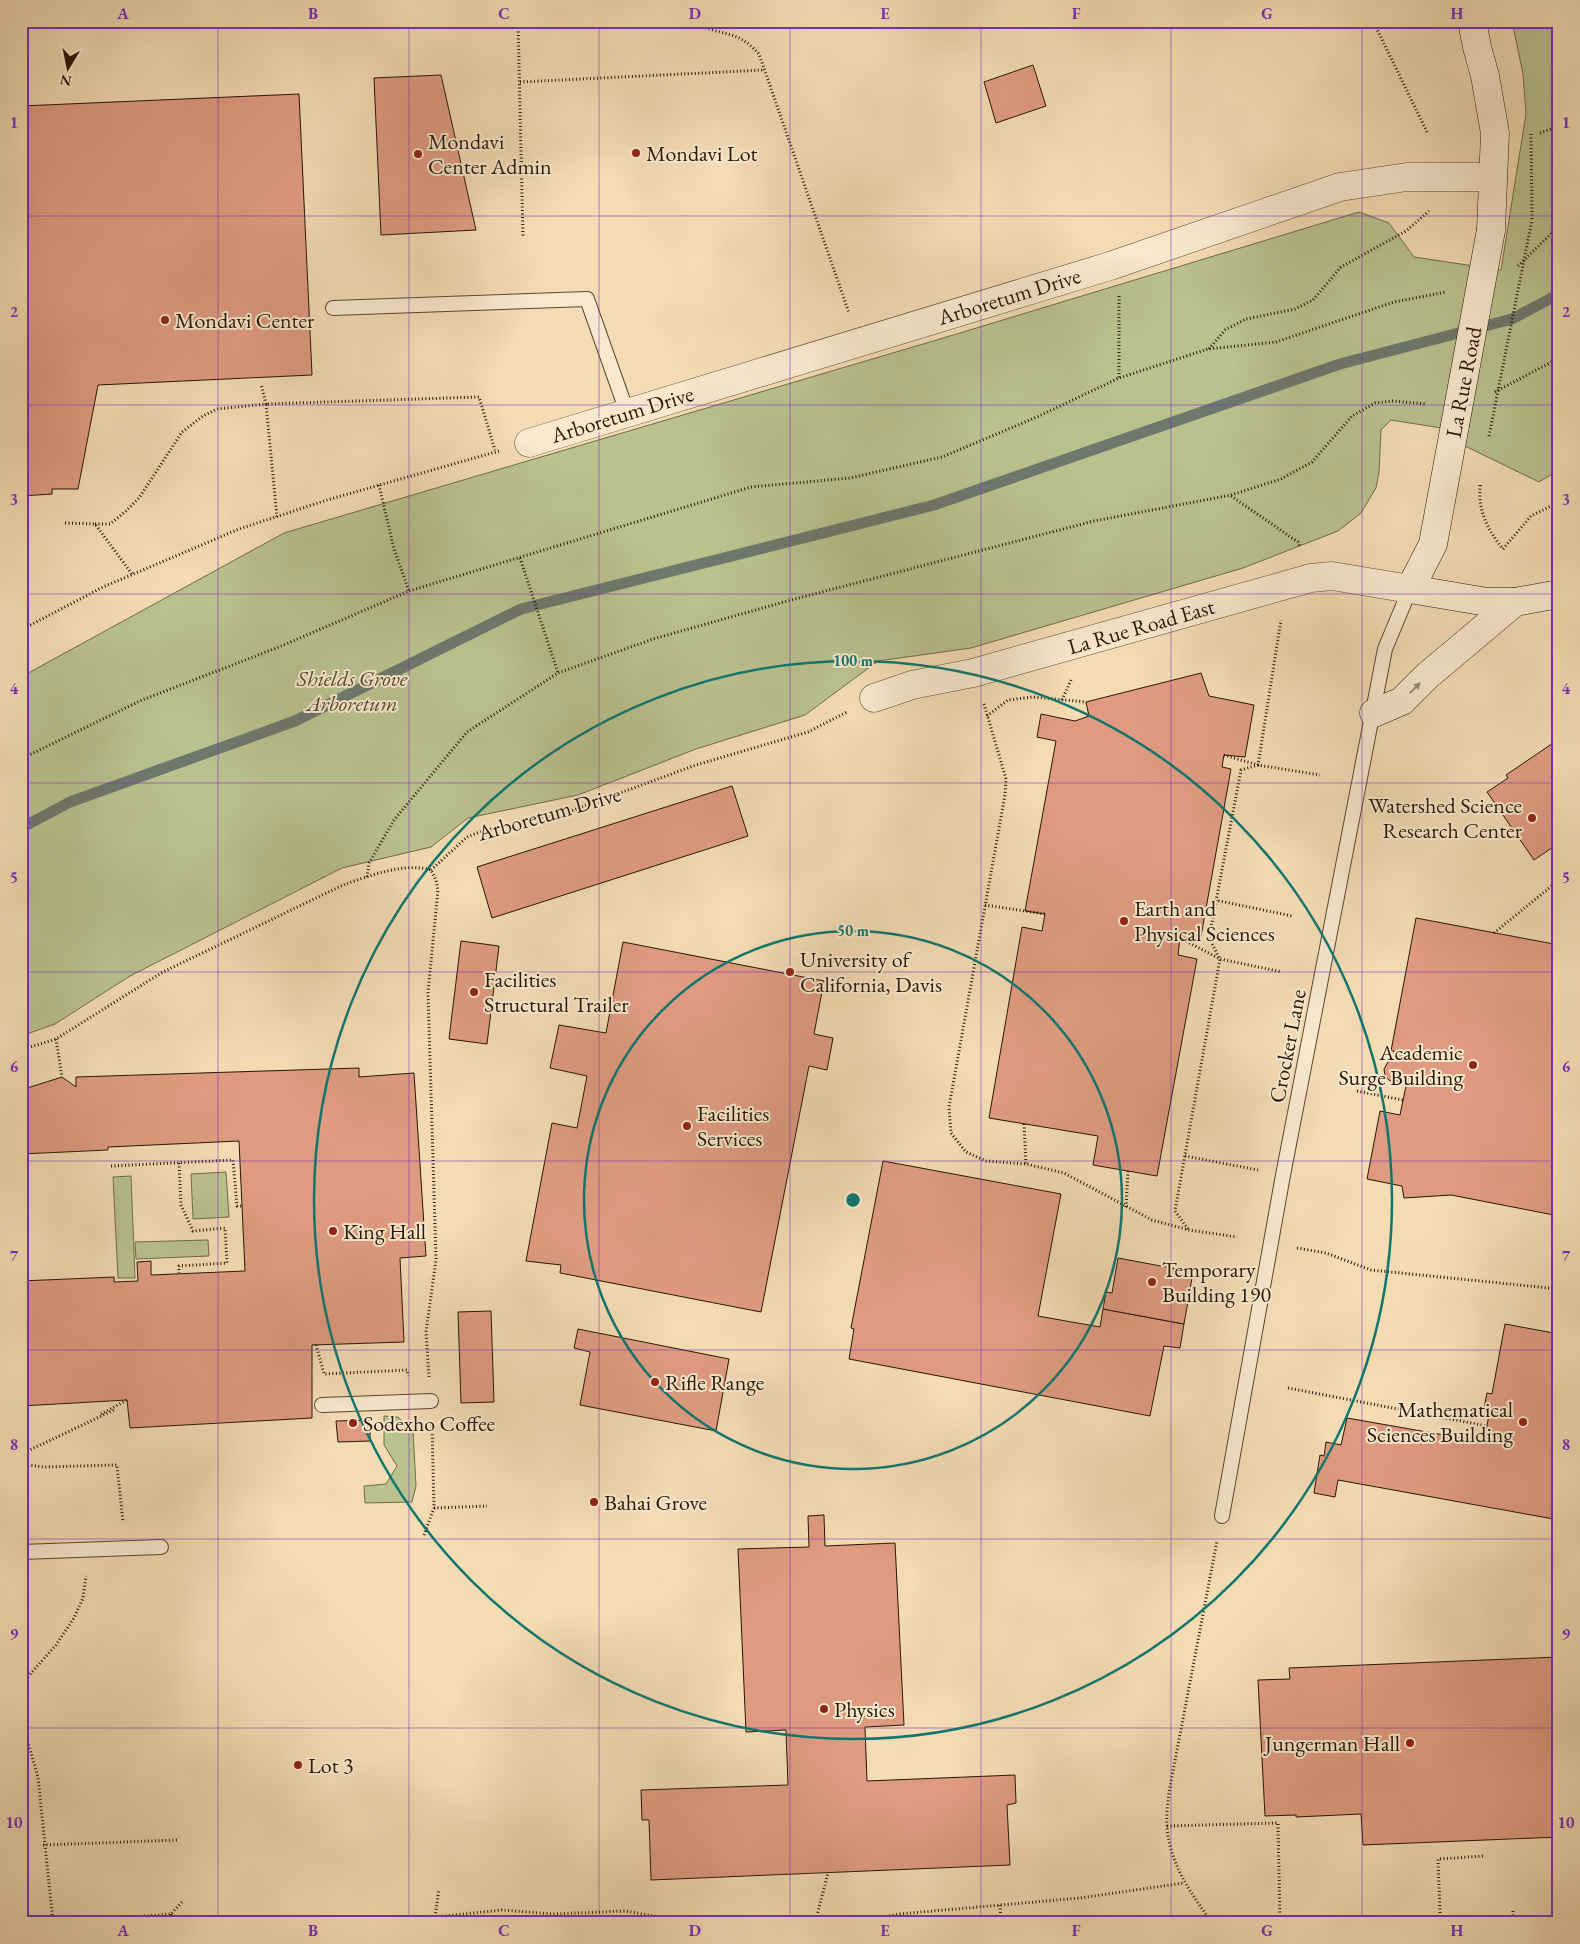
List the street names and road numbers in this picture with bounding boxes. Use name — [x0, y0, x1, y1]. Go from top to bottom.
street label: Arboretum Drive — [933, 261, 1084, 332]
street label: La Rue Road — [1439, 323, 1489, 440]
street label: Arboretum Drive — [546, 379, 697, 450]
street label: La Rue Road East — [1064, 592, 1218, 661]
street label: Arboretum Drive — [473, 779, 625, 848]
street label: Crocker Lane — [1262, 986, 1313, 1105]

